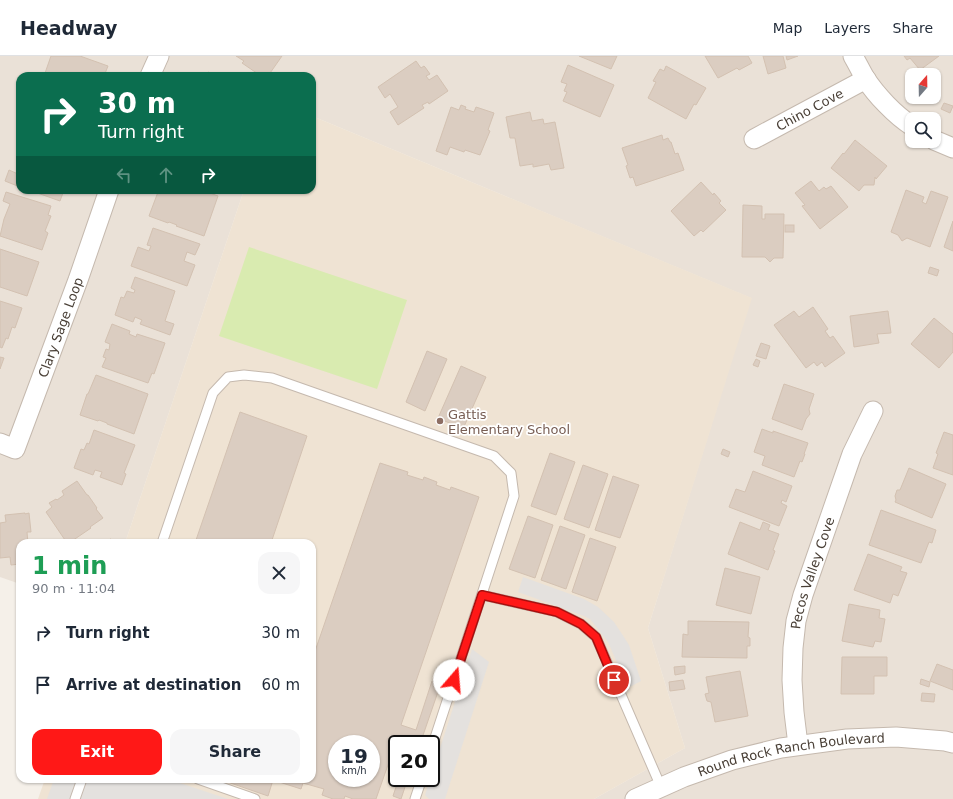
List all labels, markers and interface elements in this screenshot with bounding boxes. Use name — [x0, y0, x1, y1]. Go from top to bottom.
text: Headway — [20, 17, 117, 39]
text: Map — [773, 20, 802, 36]
text: Layers — [824, 20, 871, 36]
text: Share — [893, 20, 933, 36]
north arrow — [905, 68, 941, 104]
map controls — [905, 68, 941, 148]
street label: Chino Cove — [774, 86, 846, 134]
text: 30 m — [98, 87, 176, 120]
icon: right — [32, 88, 84, 140]
button: search — [905, 112, 941, 148]
text: Turn right — [98, 121, 184, 142]
icon: left — [113, 164, 135, 186]
icon: ahead — [155, 164, 177, 186]
icon: right — [197, 164, 219, 186]
street label: Clary Sage Loop — [35, 275, 86, 380]
place label: Gattis Elementary School — [448, 407, 570, 437]
marker: Gattis Elementary School — [435, 416, 445, 426]
street label: Pecos Valley Cove — [788, 515, 838, 630]
text: 1 min — [32, 552, 107, 580]
button: close — [258, 552, 300, 594]
text: 90 m · 11:04 — [32, 581, 115, 596]
icon: right — [32, 622, 54, 644]
text: Turn right — [66, 624, 150, 642]
text: 30 m — [262, 624, 300, 642]
position arrow — [433, 659, 475, 701]
pin — [597, 663, 631, 697]
icon: arrive — [603, 669, 625, 691]
icon: arrive — [32, 674, 54, 696]
text: Arrive at destination — [66, 676, 241, 694]
text: 60 m — [262, 676, 300, 694]
button: Exit — [32, 729, 162, 775]
button: Share — [170, 729, 300, 775]
street label: Round Rock Ranch Boulevard — [696, 730, 885, 780]
speed limit sign: 20 — [388, 735, 440, 787]
text: 19 — [340, 744, 368, 768]
text: km/h — [341, 765, 367, 776]

